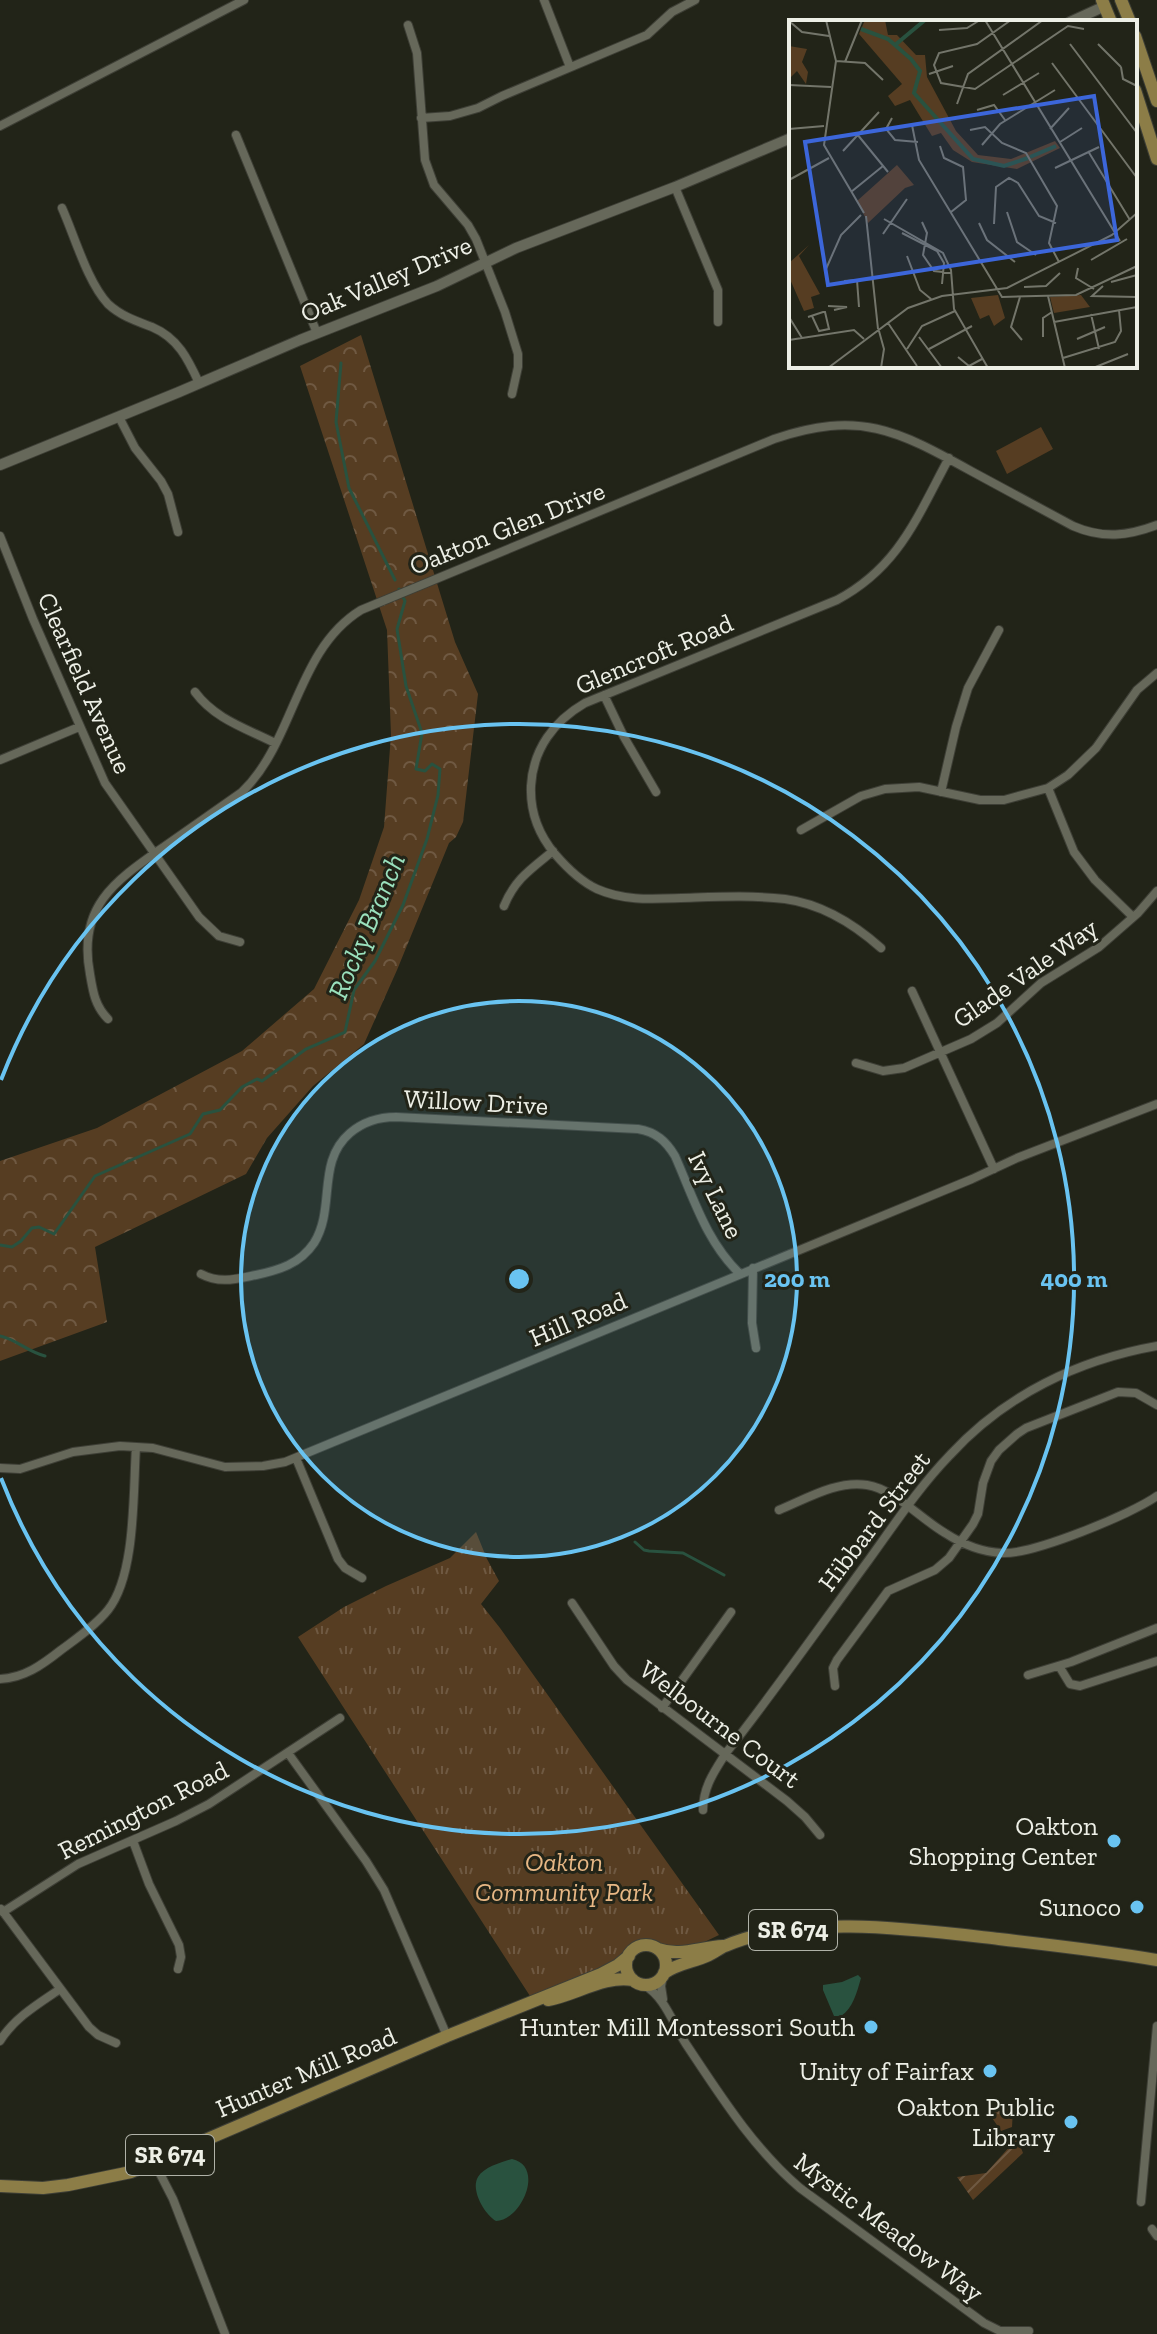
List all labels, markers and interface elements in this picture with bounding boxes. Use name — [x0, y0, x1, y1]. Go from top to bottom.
inset map — [789, 20, 1137, 368]
street label: Oak Valley Drive — [296, 229, 476, 329]
street label: Oakton Glen Drive — [405, 474, 609, 582]
street label: Clearfield Avenue — [31, 587, 139, 779]
street label: Glencroft Road — [570, 606, 738, 702]
water label: Rocky Branch — [321, 848, 412, 1004]
street label: Glade Vale Way — [946, 911, 1104, 1035]
street label: Willow Drive — [403, 1082, 549, 1122]
street label: Ivy Lane — [681, 1146, 751, 1244]
text: 200 m — [764, 1264, 830, 1293]
text: 400 m — [1041, 1264, 1107, 1293]
centre of rings — [505, 1265, 533, 1293]
street label: Hill Road — [525, 1284, 631, 1354]
street label: Hibbard Street — [811, 1444, 937, 1597]
street label: Welbourne Court — [633, 1653, 807, 1795]
street label: Remington Road — [53, 1753, 233, 1867]
place label: Oakton Shopping Center — [909, 1810, 1098, 1872]
marker: Oakton Shopping Center — [1105, 1832, 1123, 1850]
park label: Oakton Community Park — [475, 1846, 653, 1908]
place label: Sunoco — [1039, 1891, 1121, 1923]
marker: Sunoco — [1128, 1898, 1146, 1916]
road number: SR 674 — [749, 1910, 837, 1950]
place label: Hunter Mill Montessori South — [520, 2011, 855, 2043]
marker: Hunter Mill Montessori South — [862, 2018, 880, 2036]
street label: Hunter Mill Road — [211, 2020, 401, 2124]
place label: Unity of Fairfax — [799, 2055, 974, 2087]
marker: Unity of Fairfax — [981, 2062, 999, 2080]
place label: Oakton Public Library — [897, 2091, 1056, 2153]
marker: Oakton Public Library — [1062, 2113, 1080, 2131]
road number: SR 674 — [126, 2135, 214, 2175]
street label: Mystic Meadow Way — [788, 2145, 990, 2309]

